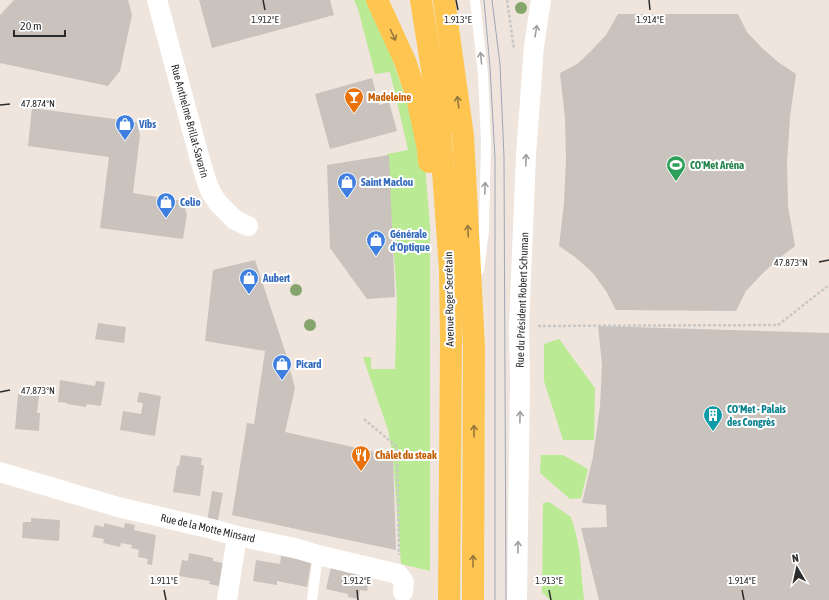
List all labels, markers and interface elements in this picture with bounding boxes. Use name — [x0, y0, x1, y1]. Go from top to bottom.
scale bar — [14, 12, 65, 38]
text: 1.912°E — [251, 14, 280, 25]
text: 1.913°E — [444, 14, 473, 25]
text: 1.914°E — [636, 14, 665, 25]
text: 20 m — [20, 19, 42, 33]
one-way arrow — [532, 25, 540, 38]
one-way arrow — [390, 29, 397, 41]
one-way arrow — [477, 52, 485, 65]
street label: Rue Anthelme Brillat-Savarin — [169, 63, 211, 179]
bar icon: Madeleine — [343, 86, 365, 114]
place label: Madeleine — [368, 91, 411, 103]
one-way arrow — [454, 96, 462, 109]
text: 47.874°N — [21, 98, 55, 109]
shop icon: Vibs — [114, 113, 136, 141]
place label: Vibs — [138, 118, 156, 130]
one-way arrow — [523, 154, 530, 167]
sports icon: CO'Met Aréna — [665, 154, 687, 182]
place label: CO'Met Aréna — [690, 159, 744, 171]
shop icon: Saint Maclou — [336, 171, 358, 199]
place label: Saint Maclou — [361, 176, 413, 188]
one-way arrow — [481, 182, 489, 195]
shop icon: Celio — [155, 191, 177, 219]
place label: Celio — [180, 196, 201, 208]
one-way arrow — [464, 225, 471, 238]
place label: Générale d'Optique — [390, 228, 430, 253]
shop icon: Générale d'Optique — [365, 229, 387, 257]
street label: Rue du Président Robert Schuman — [514, 232, 530, 368]
street label: Avenue Roger Secrétain — [442, 251, 456, 347]
text: 47.873°N — [774, 257, 808, 268]
shop icon: Aubert — [238, 267, 260, 295]
place label: Aubert — [262, 272, 291, 284]
shop icon: Picard — [271, 353, 293, 381]
place label: Picard — [296, 358, 321, 370]
text: 47.873°N — [21, 385, 55, 396]
place label: CO'Met - Palais des Congrès — [727, 403, 786, 428]
building icon: CO'Met - Palais des Congrès — [702, 404, 724, 432]
one-way arrow — [516, 411, 523, 424]
one-way arrow — [470, 425, 478, 438]
restaurant icon: Châlet du steak — [350, 444, 372, 472]
place label: Châlet du steak — [375, 449, 437, 461]
street label: Rue de la Motte Minsard — [160, 511, 256, 545]
one-way arrow — [514, 541, 522, 554]
north arrow — [777, 548, 817, 588]
text: N — [791, 552, 800, 565]
one-way arrow — [469, 555, 477, 568]
text: 1.911°E — [150, 575, 179, 586]
text: 1.912°E — [343, 575, 372, 586]
text: 1.913°E — [535, 575, 564, 586]
text: 1.914°E — [728, 575, 757, 586]

